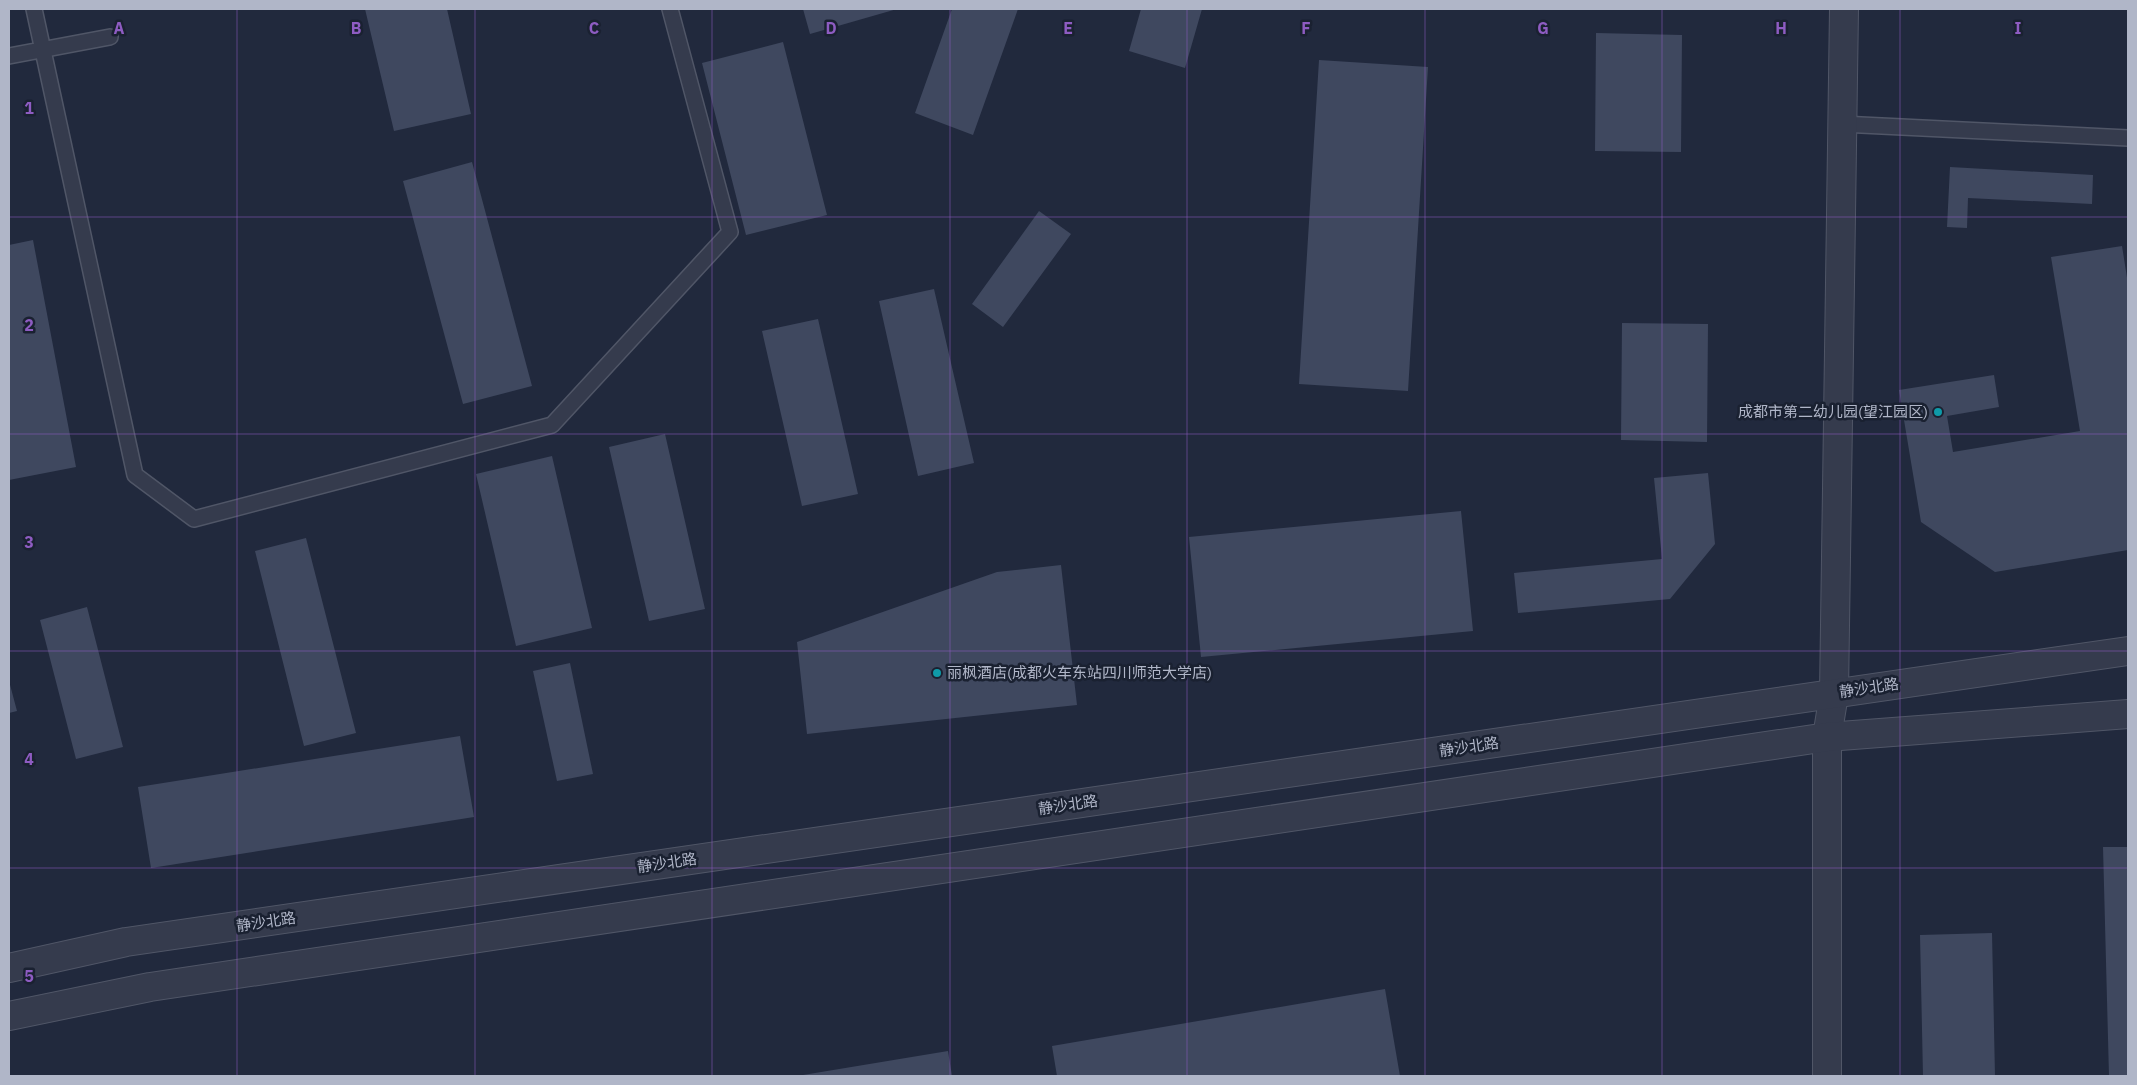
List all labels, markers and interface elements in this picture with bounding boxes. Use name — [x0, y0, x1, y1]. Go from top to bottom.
text: A — [114, 18, 125, 38]
text: B — [351, 18, 362, 38]
text: C — [589, 18, 599, 38]
text: D — [825, 18, 837, 38]
text: E — [1063, 18, 1073, 38]
text: F — [1301, 18, 1311, 38]
text: G — [1537, 18, 1549, 38]
text: H — [1775, 18, 1787, 38]
text: I — [2015, 18, 2022, 38]
text: 1 — [24, 98, 34, 118]
text: 2 — [24, 315, 34, 335]
place label: 成都市第二幼儿园(望江园区) — [1738, 402, 1928, 421]
marker: 成都市第二幼儿园(望江园区) — [1932, 406, 1944, 418]
text: 3 — [24, 532, 34, 552]
place label: 丽枫酒店(成都火车东站四川师范大学店) — [947, 663, 1212, 682]
marker: 丽枫酒店(成都火车东站四川师范大学店) — [931, 667, 943, 679]
street label: 静沙北路 — [1838, 674, 1900, 701]
street label: 静沙北路 — [1438, 733, 1500, 760]
text: 4 — [24, 749, 34, 769]
street label: 静沙北路 — [1037, 791, 1099, 818]
street label: 静沙北路 — [636, 849, 698, 876]
street label: 静沙北路 — [235, 908, 297, 935]
text: 5 — [24, 966, 34, 986]

